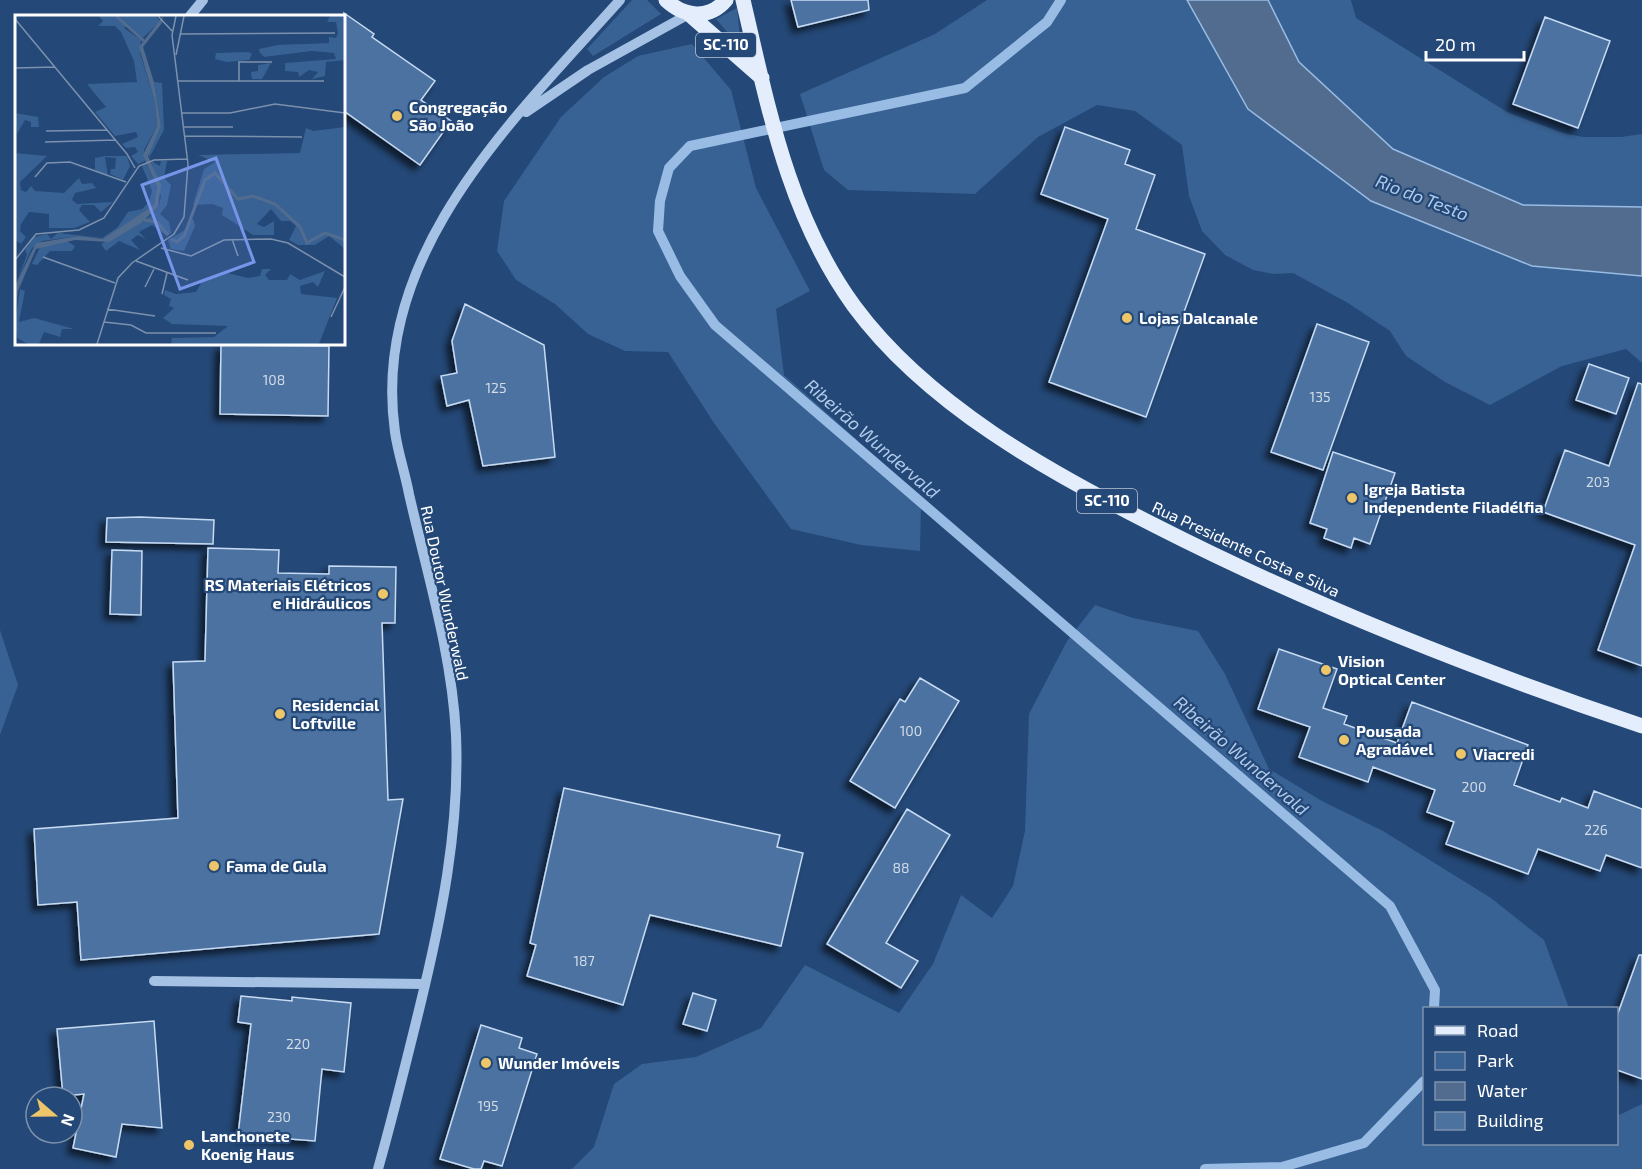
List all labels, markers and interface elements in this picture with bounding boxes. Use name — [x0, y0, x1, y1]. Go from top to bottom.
inset map — [15, 15, 345, 345]
scale bar — [1426, 24, 1524, 62]
road number: SC-110 — [696, 33, 756, 57]
text: 20 m — [1435, 33, 1476, 55]
place label: Congregação São João — [409, 97, 508, 134]
marker: Congregação São João — [390, 109, 404, 123]
water label: Rio do Testo — [1373, 169, 1472, 225]
place label: Lojas Dalcanale — [1139, 308, 1258, 327]
marker: Lojas Dalcanale — [1120, 311, 1134, 325]
house number: 108 — [263, 371, 285, 388]
water label: Ribeirão Wundervald — [801, 374, 944, 503]
house number: 125 — [486, 379, 506, 396]
house number: 135 — [1310, 388, 1330, 405]
house number: 203 — [1586, 473, 1610, 490]
place label: Igreja Batista Independente Filadélfia — [1364, 479, 1544, 516]
road number: SC-110 — [1077, 489, 1137, 513]
marker: Igreja Batista Independente Filadélfia — [1345, 491, 1359, 505]
street label: Rua Presidente Costa e Silva — [1150, 497, 1343, 600]
street label: Rua Doutor Wunderwald — [418, 504, 473, 682]
place label: RS Materiais Elétricos e Hidráulicos — [204, 575, 371, 612]
marker: RS Materiais Elétricos e Hidráulicos — [376, 587, 390, 601]
place label: Vision Optical Center — [1338, 651, 1446, 688]
marker: Vision Optical Center — [1319, 663, 1333, 677]
water label: Ribeirão Wundervald — [1170, 691, 1313, 820]
place label: Residencial Loftville — [292, 695, 380, 732]
marker: Residencial Loftville — [273, 707, 287, 721]
place label: Pousada Agradável — [1356, 721, 1434, 758]
house number: 100 — [900, 722, 922, 739]
marker: Pousada Agradável — [1337, 733, 1351, 747]
place label: Viacredi — [1473, 744, 1535, 763]
marker: Viacredi — [1454, 747, 1468, 761]
house number: 200 — [1462, 778, 1486, 795]
house number: 226 — [1584, 821, 1608, 838]
place label: Fama de Gula — [226, 856, 327, 875]
marker: Fama de Gula — [207, 859, 221, 873]
house number: 88 — [893, 859, 910, 876]
house number: 187 — [573, 952, 595, 969]
legend — [1423, 1007, 1618, 1145]
text: Road — [1477, 1019, 1518, 1041]
house number: 220 — [286, 1035, 310, 1052]
text: Park — [1477, 1049, 1514, 1071]
place label: Wunder Imóveis — [498, 1053, 620, 1072]
marker: Wunder Imóveis — [479, 1056, 493, 1070]
text: Water — [1477, 1079, 1527, 1101]
north arrow — [24, 1085, 84, 1145]
house number: 195 — [477, 1097, 499, 1114]
house number: 230 — [267, 1108, 291, 1125]
text: Building — [1477, 1109, 1544, 1131]
text: N — [58, 1112, 79, 1129]
place label: Lanchonete Koenig Haus — [201, 1126, 294, 1163]
marker: Lanchonete Koenig Haus — [182, 1138, 196, 1152]

